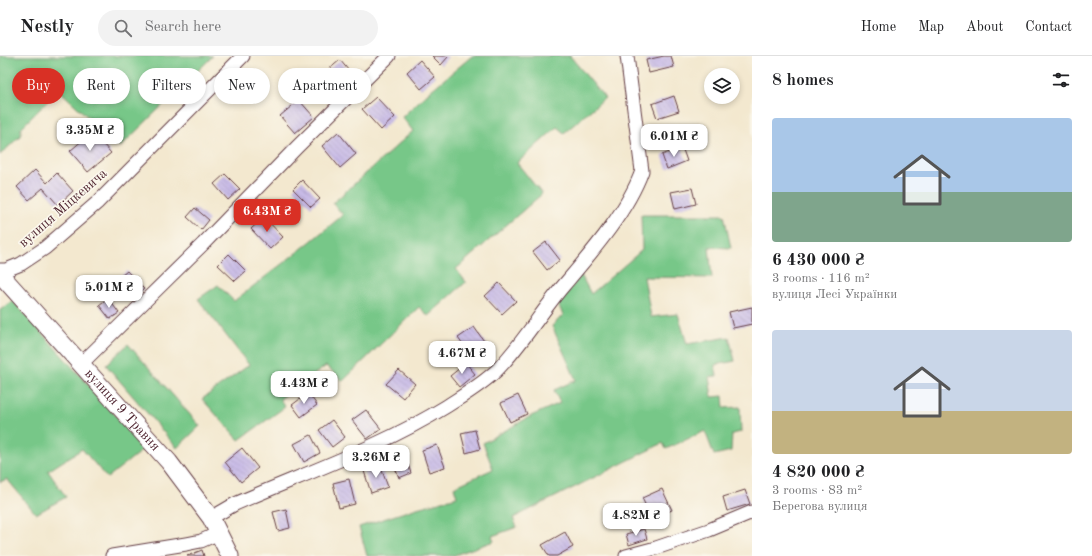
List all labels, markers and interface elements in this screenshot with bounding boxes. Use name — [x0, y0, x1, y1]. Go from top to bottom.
search box — [98, 10, 378, 46]
icon: search — [112, 17, 134, 39]
text: Nestly — [20, 18, 74, 37]
text: Search here — [144, 20, 221, 35]
text: Home — [861, 20, 896, 34]
text: Map — [918, 20, 944, 34]
text: About — [966, 20, 1003, 34]
text: Contact — [1025, 20, 1072, 34]
chip: Buy — [12, 68, 65, 104]
chip: Rent — [73, 68, 130, 104]
chip: Filters — [138, 68, 206, 104]
chip: New — [214, 68, 270, 104]
chip: Apartment — [278, 68, 371, 104]
map controls — [704, 68, 740, 104]
button: layers — [704, 68, 740, 104]
icon: filters — [1050, 69, 1072, 91]
text: 8 homes — [772, 72, 834, 89]
pin: 3.35M ₴ — [53, 118, 127, 152]
text: 3.35M ₴ — [66, 124, 114, 137]
pin: 6.01M ₴ — [637, 124, 711, 158]
text: 6.01M ₴ — [650, 130, 698, 143]
icon: home — [886, 144, 958, 216]
street label: вулиця Міцкевича — [16, 166, 110, 250]
pin: 6.43M ₴ — [230, 199, 304, 233]
text: 6.43M ₴ — [243, 205, 291, 218]
text: 6 430 000 ₴ — [772, 252, 865, 269]
text: 3 rooms · 116 m² — [772, 272, 870, 285]
pin: 5.01M ₴ — [72, 275, 146, 309]
text: 5.01M ₴ — [85, 281, 133, 294]
text: вулиця Лесі Українки — [772, 288, 897, 301]
pin: 4.67M ₴ — [425, 341, 499, 375]
text: 4.67M ₴ — [438, 347, 486, 360]
icon: home — [886, 356, 958, 428]
street label: вулиця 9 Травня — [82, 366, 163, 454]
pin: 4.43M ₴ — [267, 371, 341, 405]
text: 4.43M ₴ — [280, 377, 328, 390]
pin: 3.26M ₴ — [339, 445, 413, 479]
text: 3.26M ₴ — [352, 451, 400, 464]
text: 4 820 000 ₴ — [772, 464, 865, 481]
text: 3 rooms · 83 m² — [772, 484, 862, 497]
text: Берегова вулиця — [772, 500, 867, 513]
pin: 4.82M ₴ — [599, 503, 673, 537]
text: 4.82M ₴ — [612, 509, 660, 522]

